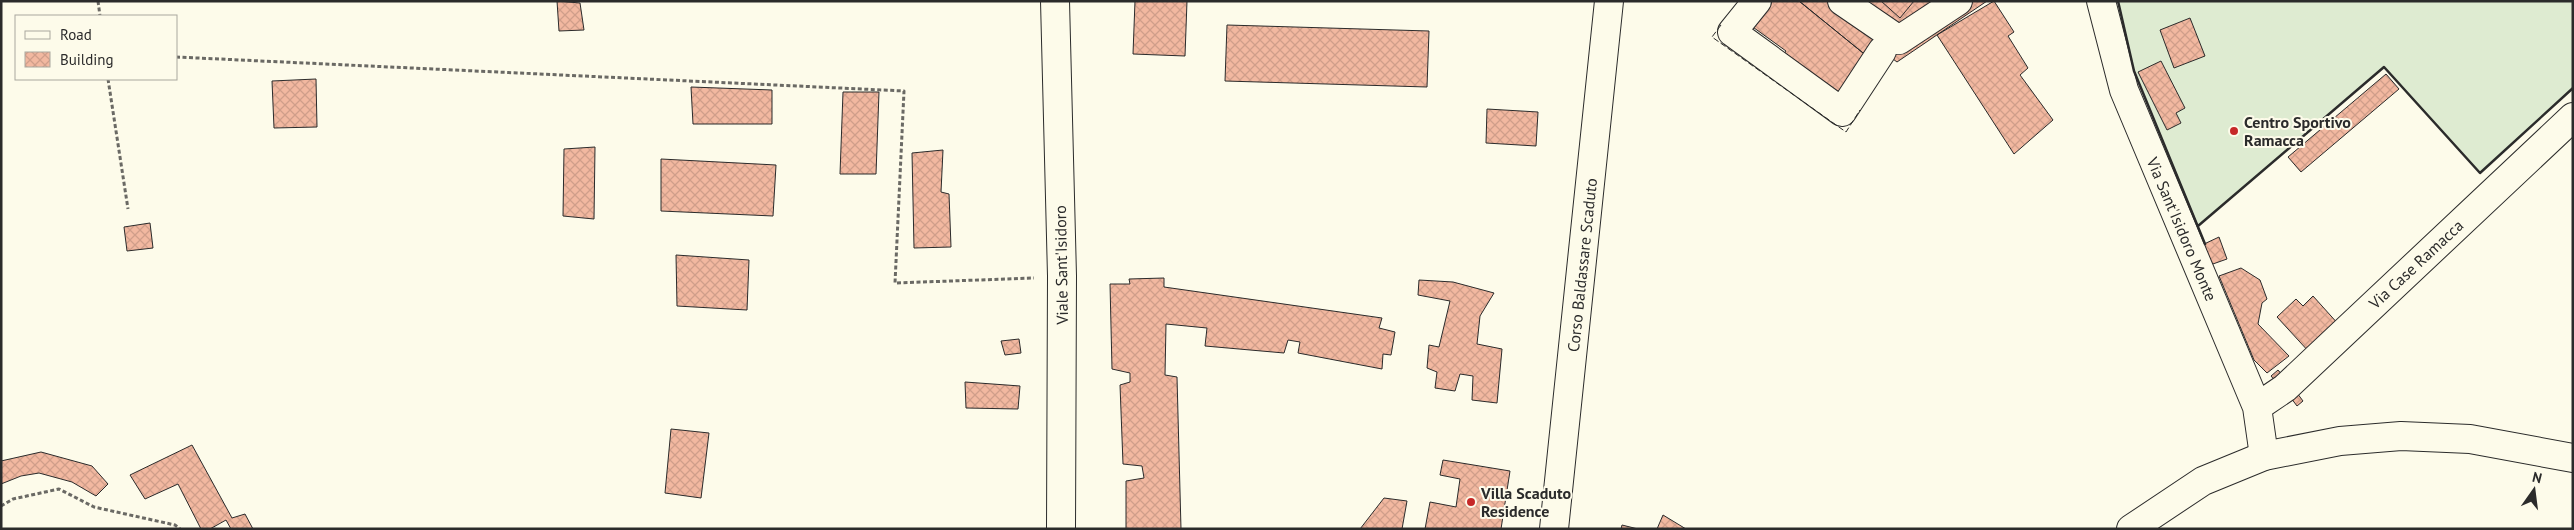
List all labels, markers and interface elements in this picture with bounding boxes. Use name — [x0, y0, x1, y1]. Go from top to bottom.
legend — [15, 15, 178, 80]
text: Road — [60, 25, 92, 44]
text: Building — [60, 50, 114, 69]
place label: Centro Sportivo Ramacca — [2244, 112, 2351, 150]
marker: Centro Sportivo Ramacca — [2228, 125, 2240, 137]
street label: Via Sant'Isidoro Monte — [2142, 153, 2221, 304]
street label: Corso Baldassare Scaduto — [1563, 177, 1601, 353]
street label: Viale Sant'Isidoro — [1050, 205, 1072, 326]
street label: Via Case Ramacca — [2364, 215, 2467, 314]
north arrow — [2509, 465, 2559, 515]
text: N — [2531, 468, 2544, 487]
place label: Villa Scaduto Residence — [1480, 483, 1571, 521]
marker: Villa Scaduto Residence — [1465, 496, 1477, 508]

